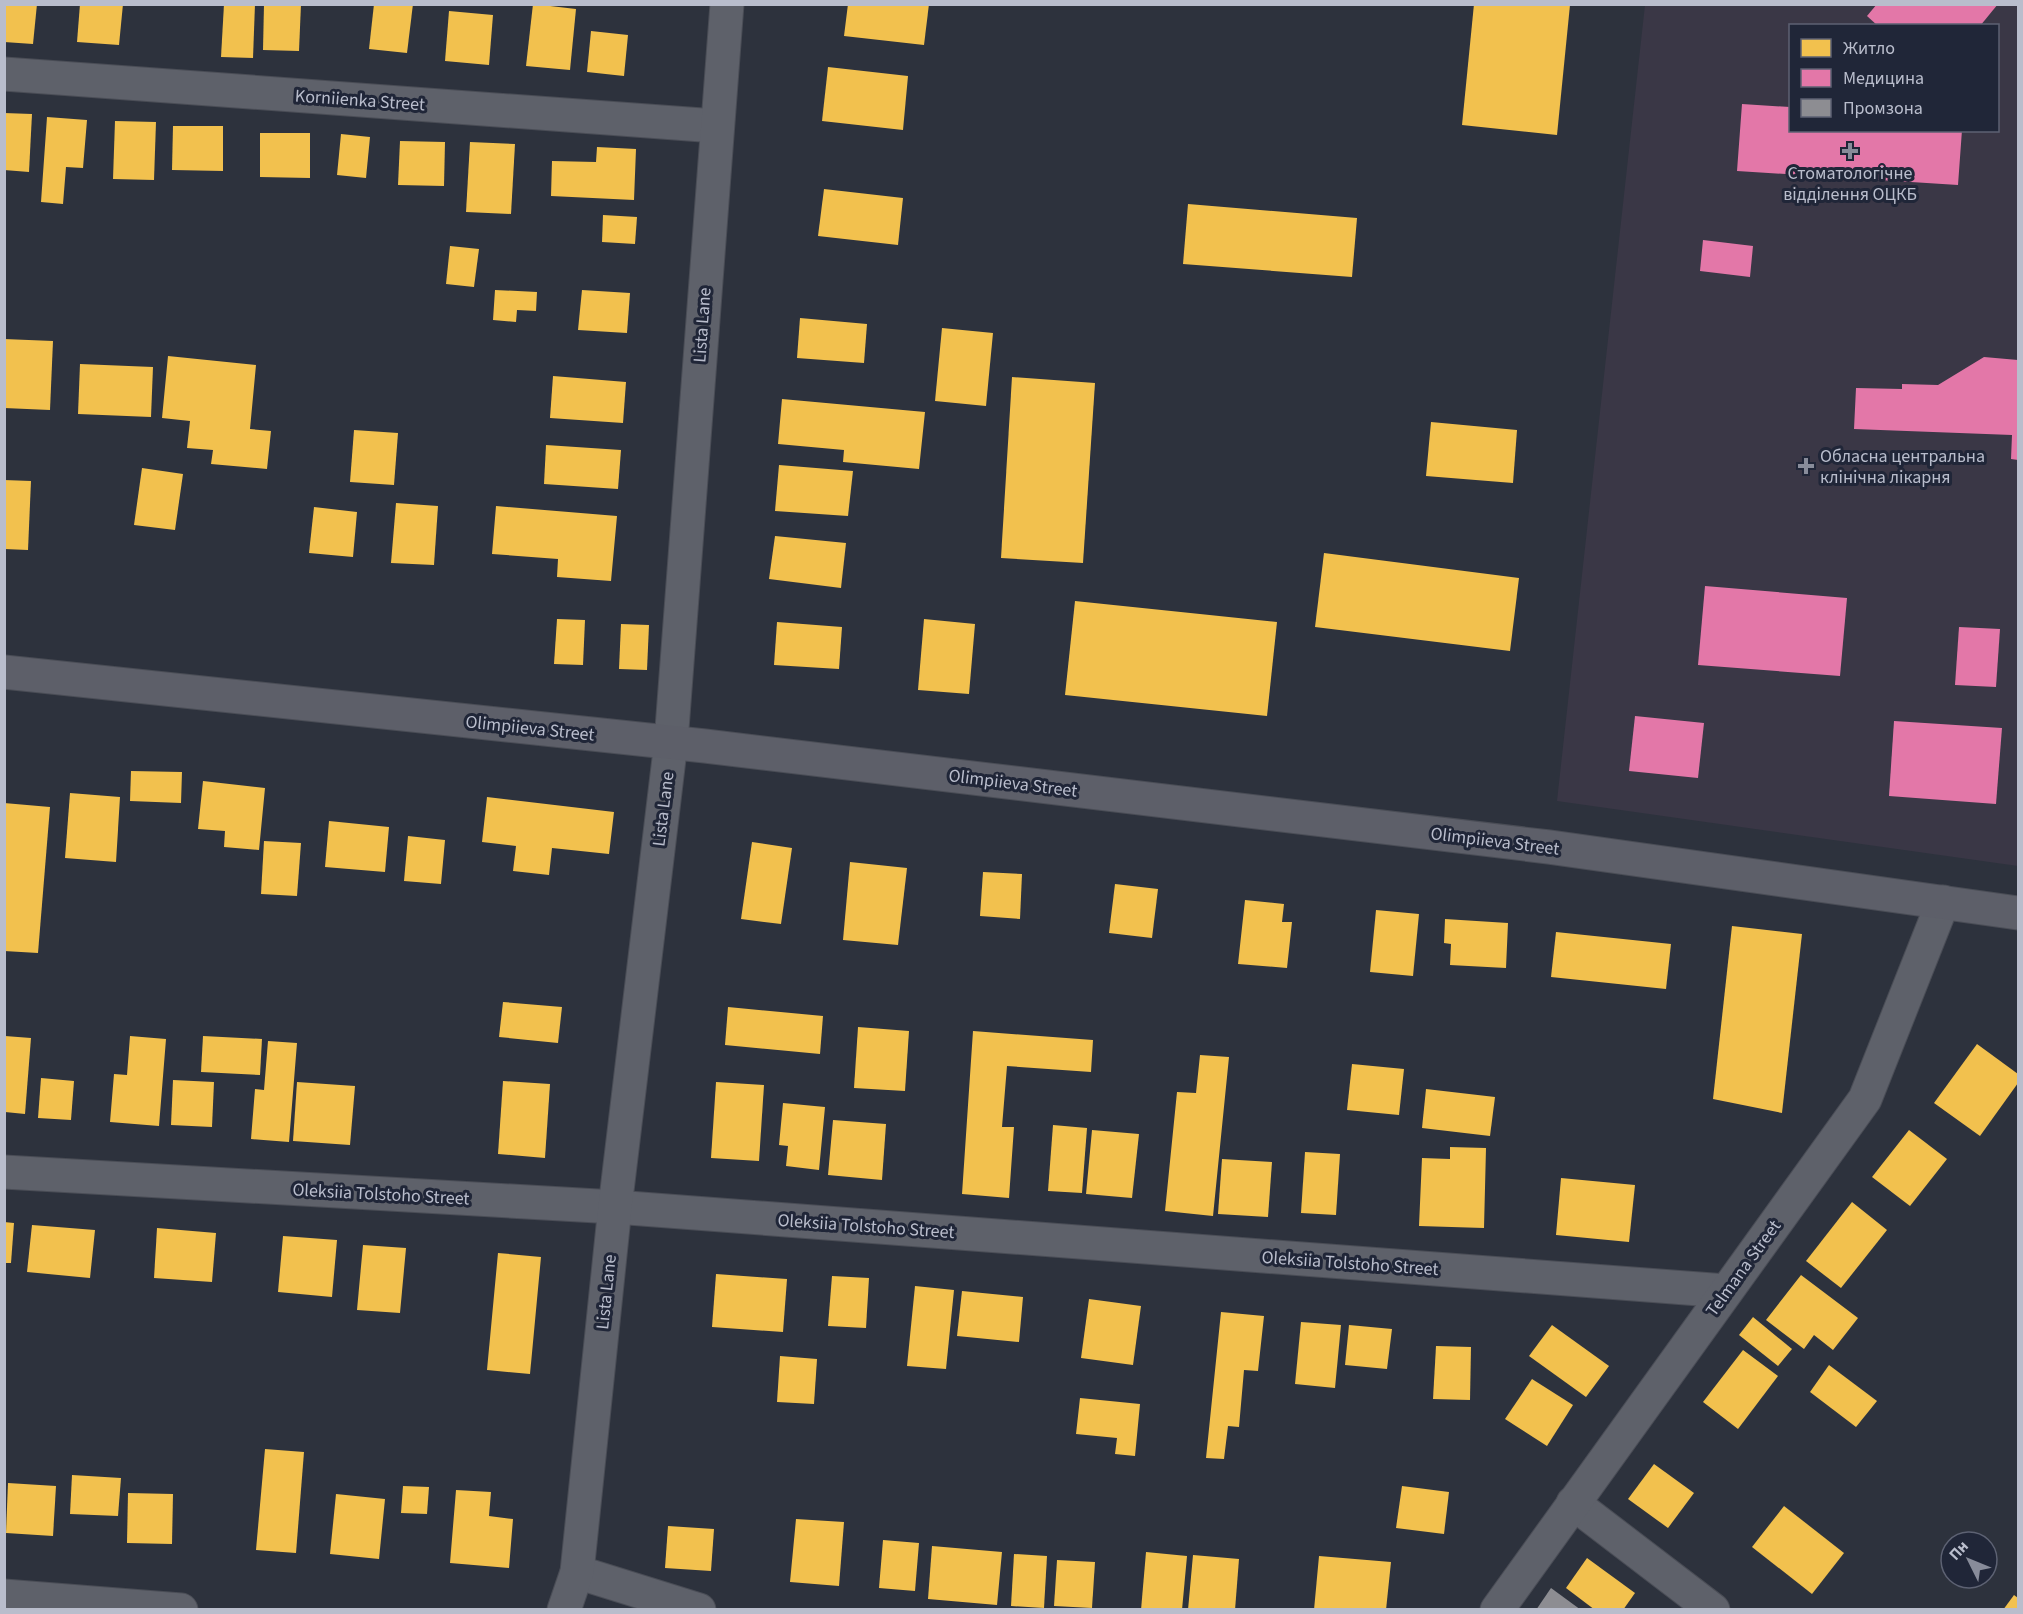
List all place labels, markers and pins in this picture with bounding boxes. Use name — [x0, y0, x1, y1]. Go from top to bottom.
marker: Стоматологічне відділення ОЦКБ — [1841, 142, 1859, 160]
place label: Стоматологічне відділення ОЦКБ — [1783, 161, 1917, 207]
place label: Обласна центральна клінічна лікарня — [1820, 444, 1985, 490]
marker: Обласна центральна клінічна лікарня — [1797, 457, 1815, 475]

